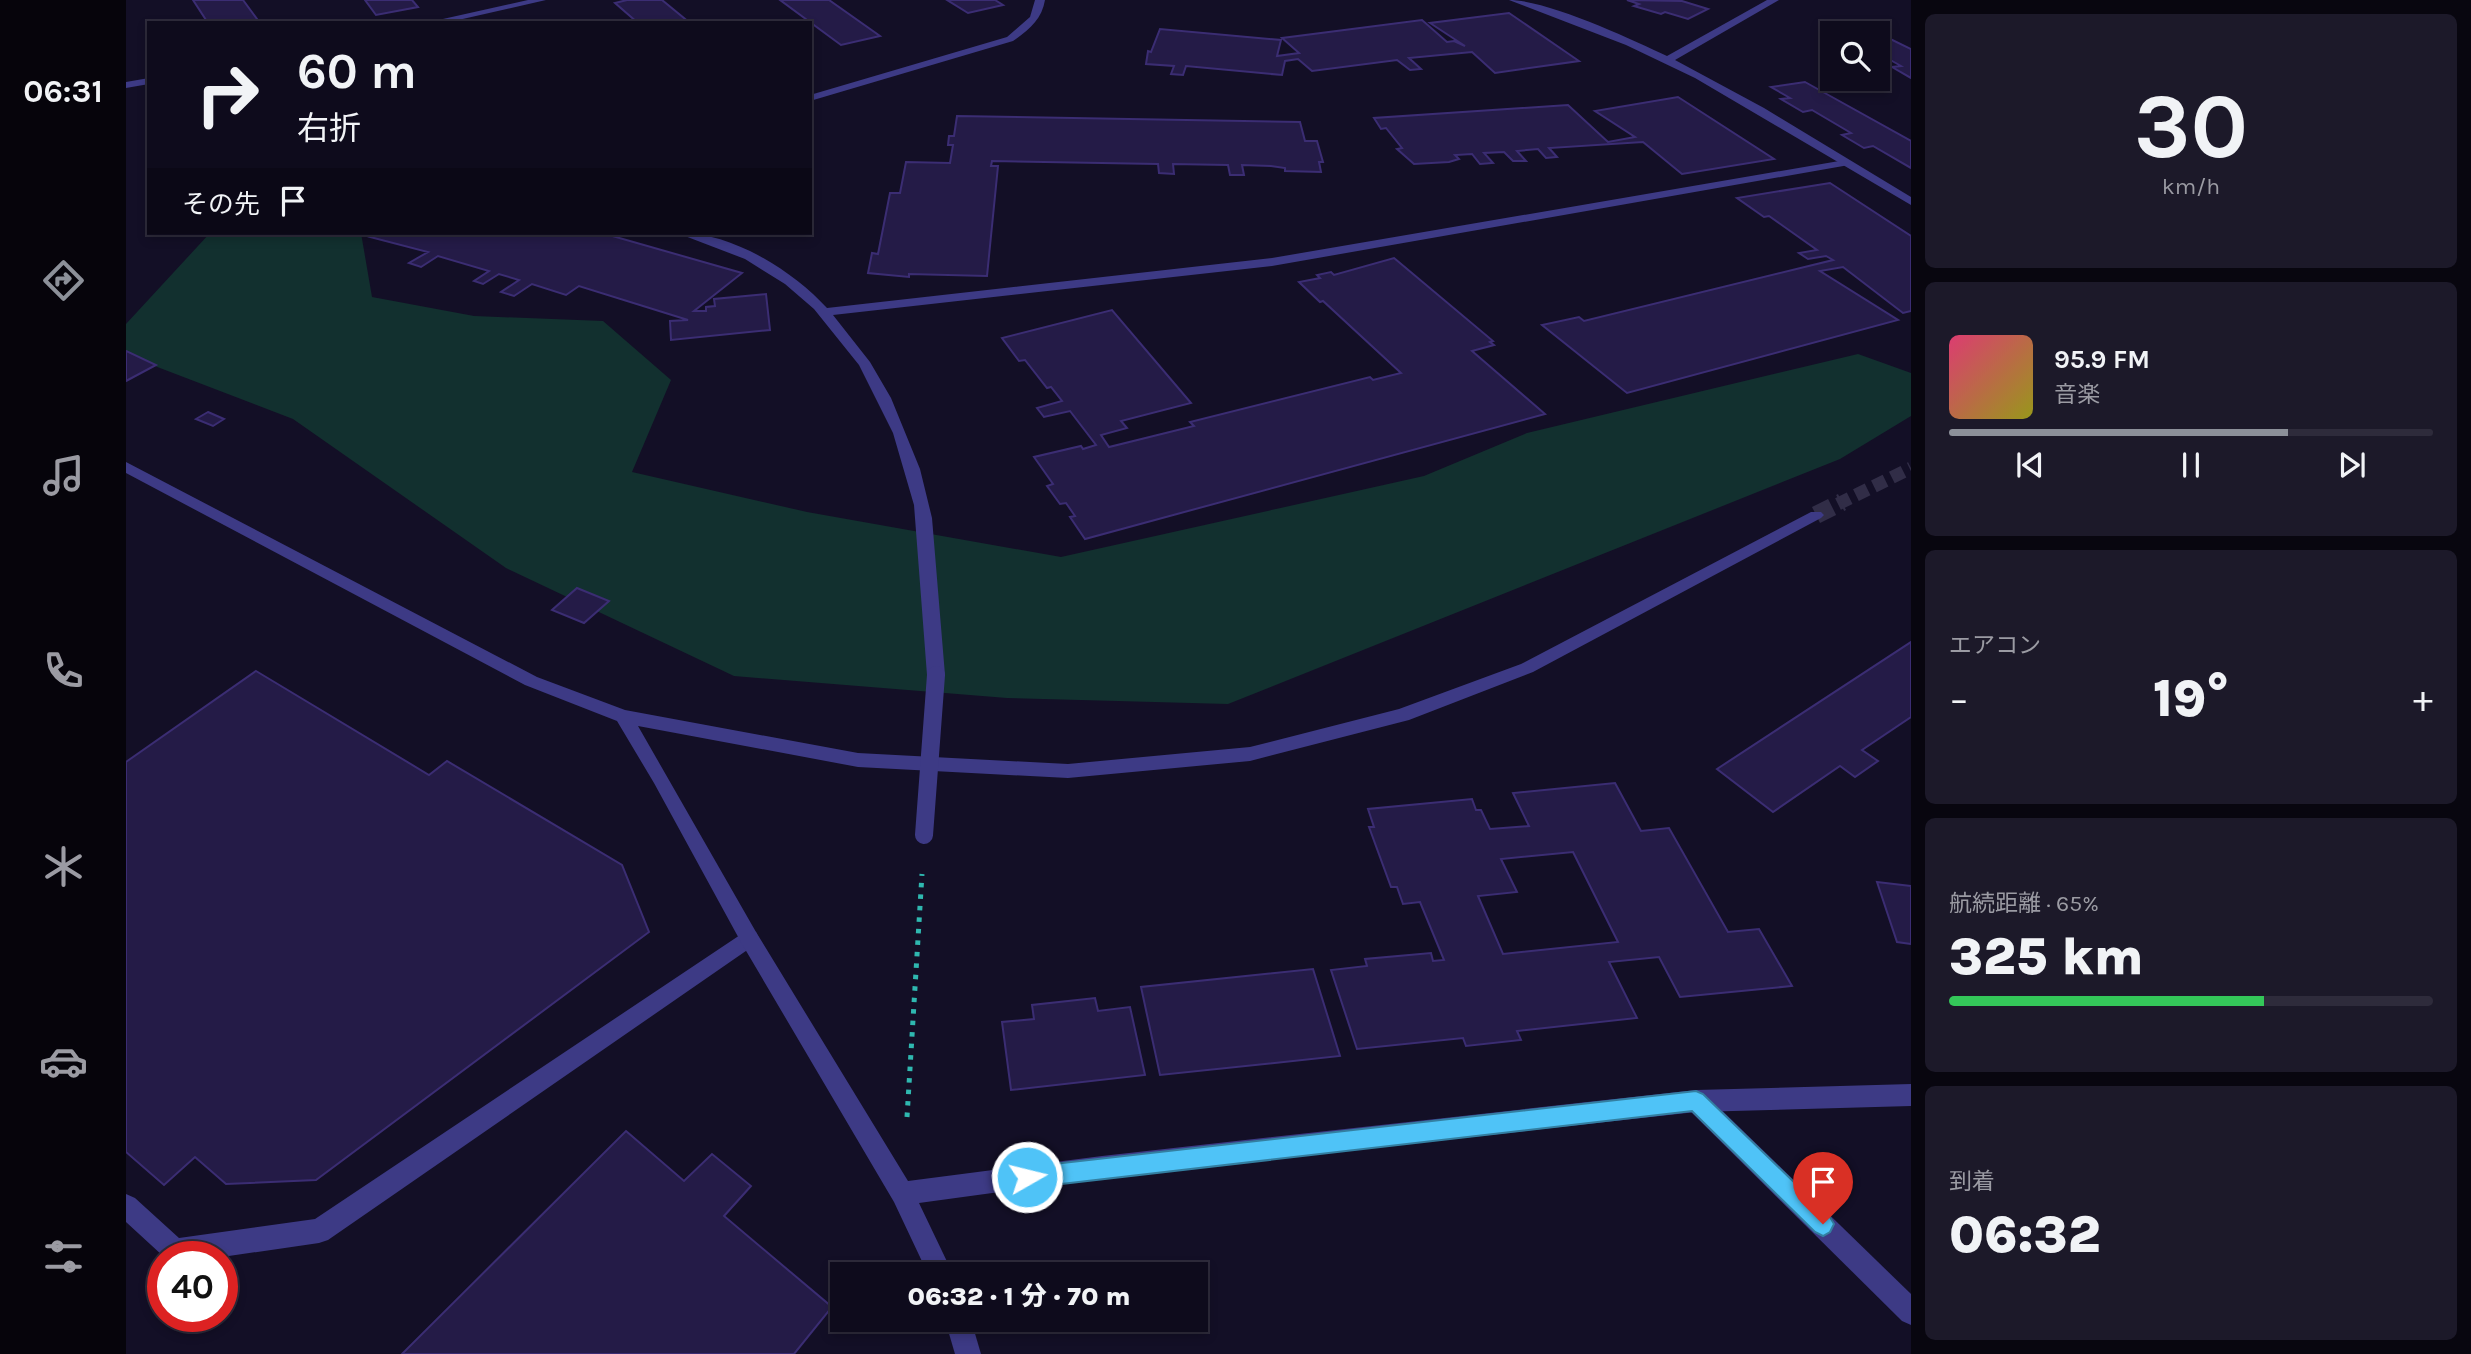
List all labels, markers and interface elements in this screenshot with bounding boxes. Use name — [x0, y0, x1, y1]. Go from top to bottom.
map controls — [1820, 21, 1890, 91]
button: search — [1820, 21, 1890, 91]
text: 60 m — [297, 43, 417, 100]
icon: right — [182, 49, 273, 140]
text: 06:31 — [23, 73, 103, 110]
text: 30 — [2134, 74, 2248, 180]
text: 右折 — [297, 110, 361, 147]
text: km/h — [2162, 173, 2220, 200]
icon: arrive — [274, 182, 312, 220]
text: その先 — [182, 189, 260, 220]
icon: directions — [39, 256, 88, 305]
text: 95.9 FM — [2054, 344, 2150, 375]
text: 音楽 — [2054, 381, 2100, 408]
icon: previous — [2011, 446, 2049, 484]
icon: pause — [2172, 446, 2210, 484]
icon: next — [2333, 446, 2371, 484]
icon: music — [39, 451, 88, 500]
text: エアコン — [1949, 632, 2041, 659]
icon: phone — [39, 646, 88, 695]
text: 19° — [2153, 668, 2229, 729]
text: − — [1949, 677, 1969, 722]
text: + — [2413, 677, 2433, 722]
icon: climate — [39, 842, 88, 891]
text: 航続距離 · 65% — [1949, 890, 2099, 917]
text: 325 km — [1949, 926, 2144, 987]
icon: car — [39, 1037, 88, 1086]
position arrow — [990, 1140, 1064, 1214]
pin — [1793, 1152, 1853, 1224]
icon: arrive — [1804, 1163, 1842, 1201]
text: 到着 — [1949, 1168, 1995, 1195]
text: 06:32 — [1949, 1204, 2101, 1265]
icon: filters — [39, 1232, 88, 1281]
speed limit sign: 40 — [147, 1241, 238, 1332]
text: 06:32 · 1 分 · 70 m — [907, 1281, 1131, 1312]

